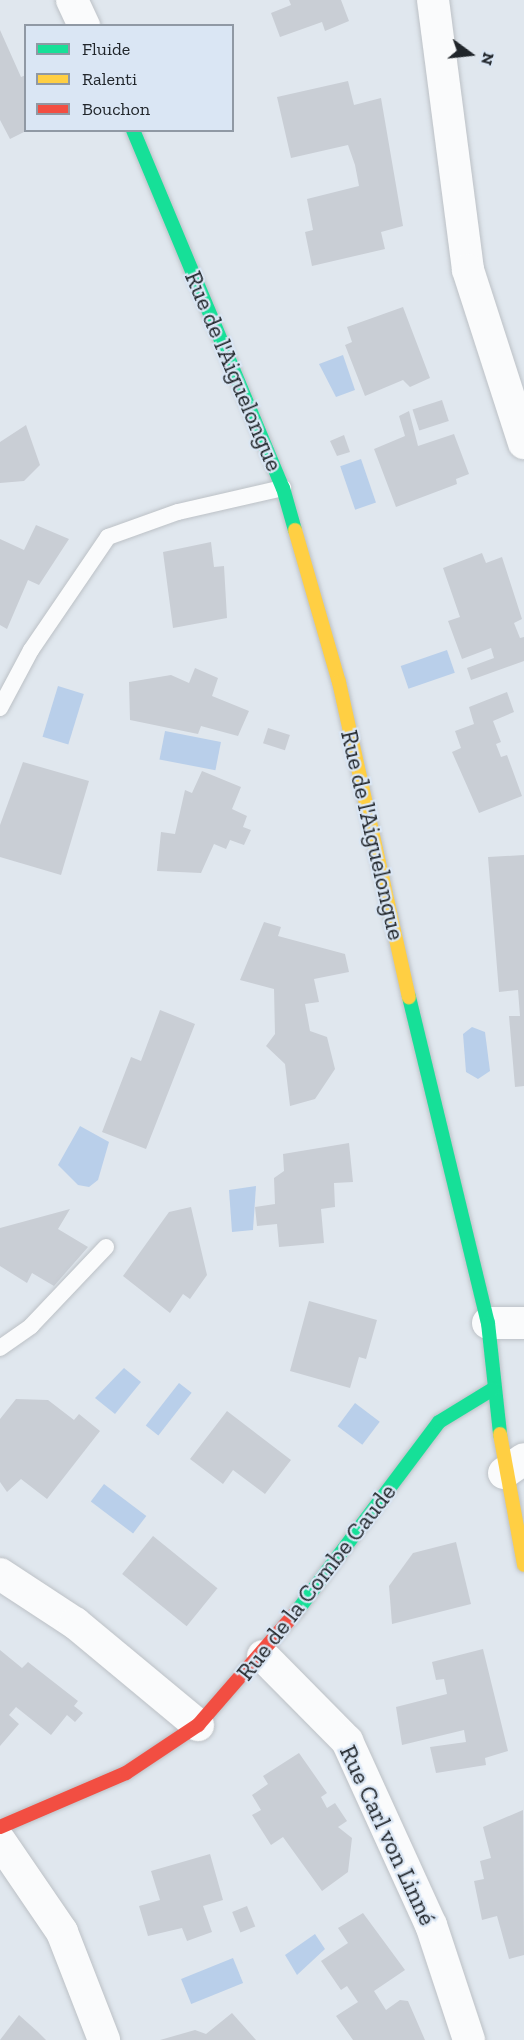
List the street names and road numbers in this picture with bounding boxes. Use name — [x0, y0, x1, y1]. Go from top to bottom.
street label: Rue de l'Aiguelongue — [179, 267, 289, 475]
street label: Rue de l'Aiguelongue — [335, 727, 411, 943]
street label: Rue de la Combe Caude — [230, 1478, 402, 1686]
street label: Rue Carl von Linné — [334, 1740, 442, 1930]

